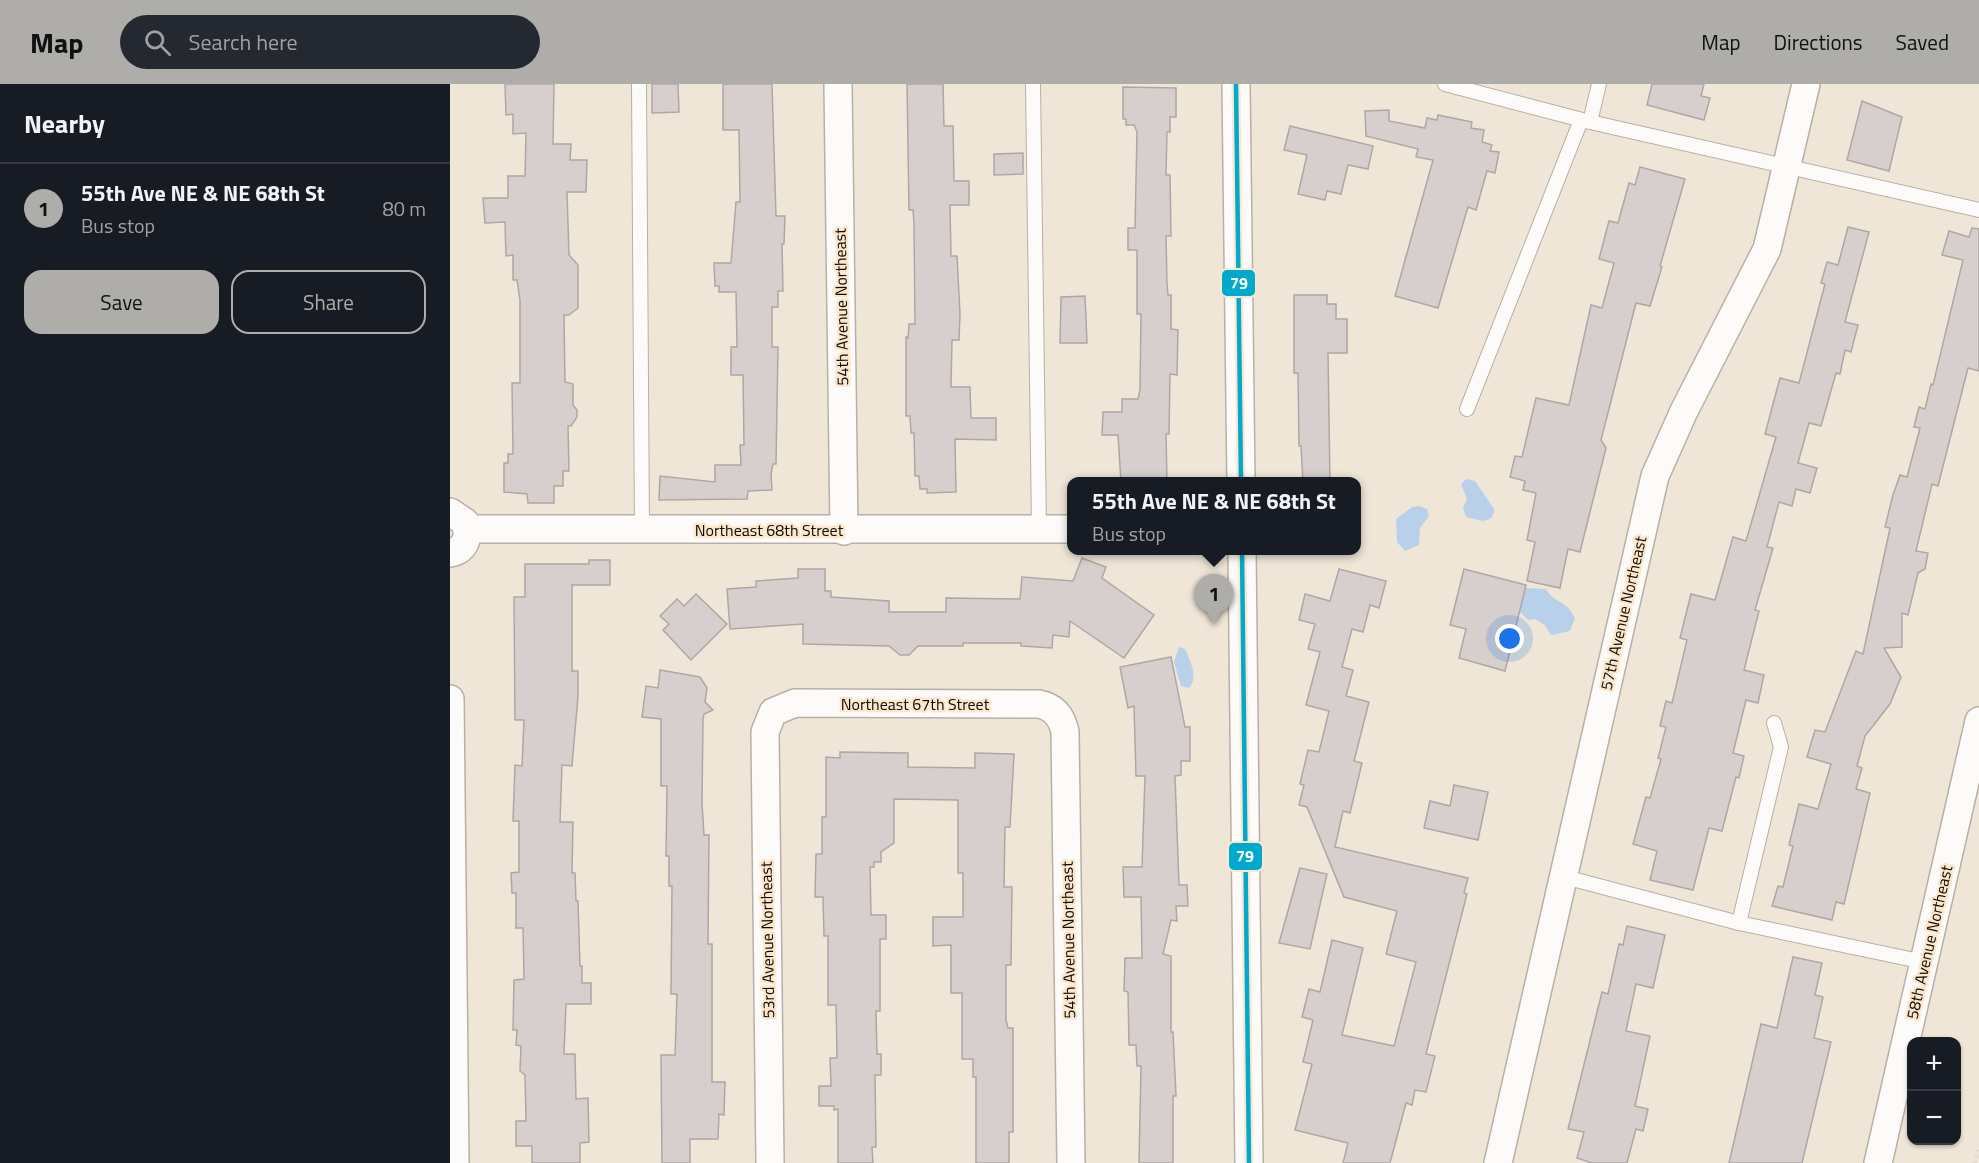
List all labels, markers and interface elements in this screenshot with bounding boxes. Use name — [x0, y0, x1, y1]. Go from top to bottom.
search box — [120, 15, 540, 69]
text: Map — [30, 21, 84, 64]
text: Search here — [189, 25, 298, 59]
icon: search — [141, 26, 174, 59]
text: Map — [1701, 26, 1741, 58]
text: Directions — [1774, 26, 1863, 58]
text: Saved — [1896, 26, 1949, 58]
text: Nearby — [24, 104, 105, 143]
text: 55th Ave NE & NE 68th St — [81, 176, 325, 210]
text: 1 — [38, 193, 49, 224]
text: 80 m — [382, 193, 426, 224]
text: Bus stop — [81, 210, 155, 241]
street label: 54th Avenue Northeast — [828, 228, 854, 386]
line badge: 79 — [1221, 269, 1256, 297]
button: Save — [24, 270, 219, 334]
button: Share — [231, 270, 426, 334]
text: 79 — [1230, 271, 1248, 295]
popup — [1067, 477, 1361, 555]
text: 55th Ave NE & NE 68th St — [1092, 484, 1336, 518]
street label: Northeast 68th Street — [695, 518, 844, 542]
text: Bus stop — [1092, 518, 1166, 549]
street label: 57th Avenue Northeast — [1594, 533, 1652, 692]
pin: 1 — [1194, 574, 1233, 624]
your location — [1495, 624, 1524, 653]
street label: Northeast 67th Street — [841, 692, 990, 716]
line badge: 79 — [1228, 842, 1263, 871]
text: 79 — [1236, 844, 1254, 868]
street label: 53rd Avenue Northeast — [754, 861, 780, 1019]
street label: 54th Avenue Northeast — [1055, 861, 1081, 1019]
street label: 58th Avenue Northeast — [1900, 862, 1958, 1021]
map controls — [1907, 1037, 1961, 1145]
button: + — [1907, 1037, 1961, 1091]
button: − — [1907, 1091, 1961, 1145]

